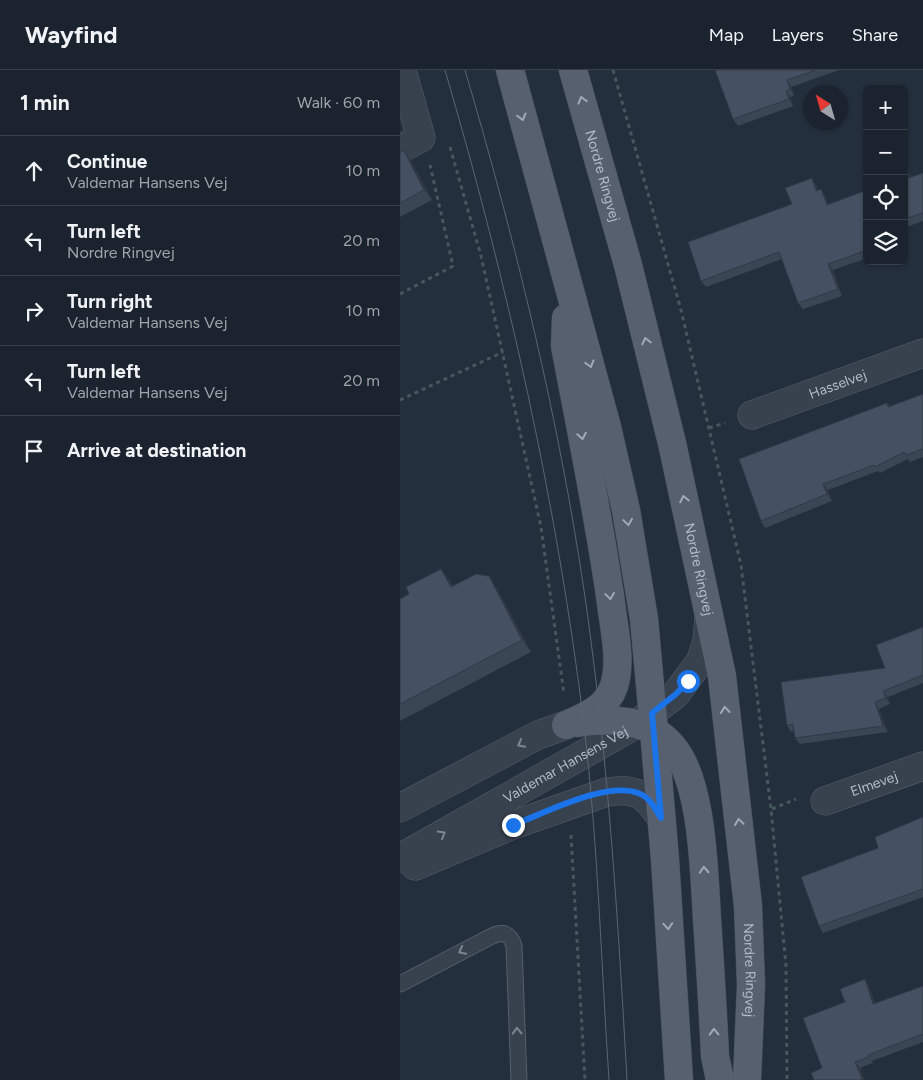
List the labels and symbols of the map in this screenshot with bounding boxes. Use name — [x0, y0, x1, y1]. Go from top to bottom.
north arrow — [803, 85, 848, 130]
one-way arrow — [577, 96, 588, 105]
one-way arrow — [517, 113, 527, 121]
street label: Nordre Ringvej — [581, 128, 623, 224]
one-way arrow — [641, 336, 652, 345]
one-way arrow — [584, 360, 594, 368]
street label: Hasselvej — [807, 366, 869, 403]
one-way arrow — [576, 432, 586, 440]
one-way arrow — [679, 494, 690, 503]
one-way arrow — [622, 518, 633, 526]
street label: Nordre Ringvej — [680, 521, 717, 617]
one-way arrow — [604, 592, 614, 600]
route start — [677, 670, 700, 693]
one-way arrow — [720, 705, 731, 713]
street label: Valdemar Hansens Vej — [500, 723, 631, 807]
one-way arrow — [517, 738, 526, 748]
street label: Elmevej — [848, 768, 900, 800]
route end — [502, 814, 525, 837]
one-way arrow — [734, 818, 745, 826]
one-way arrow — [437, 830, 446, 840]
one-way arrow — [698, 865, 709, 873]
one-way arrow — [662, 922, 673, 930]
street label: Nordre Ringvej — [740, 923, 759, 1018]
one-way arrow — [458, 945, 467, 955]
one-way arrow — [512, 1027, 523, 1035]
one-way arrow — [709, 1028, 719, 1036]

